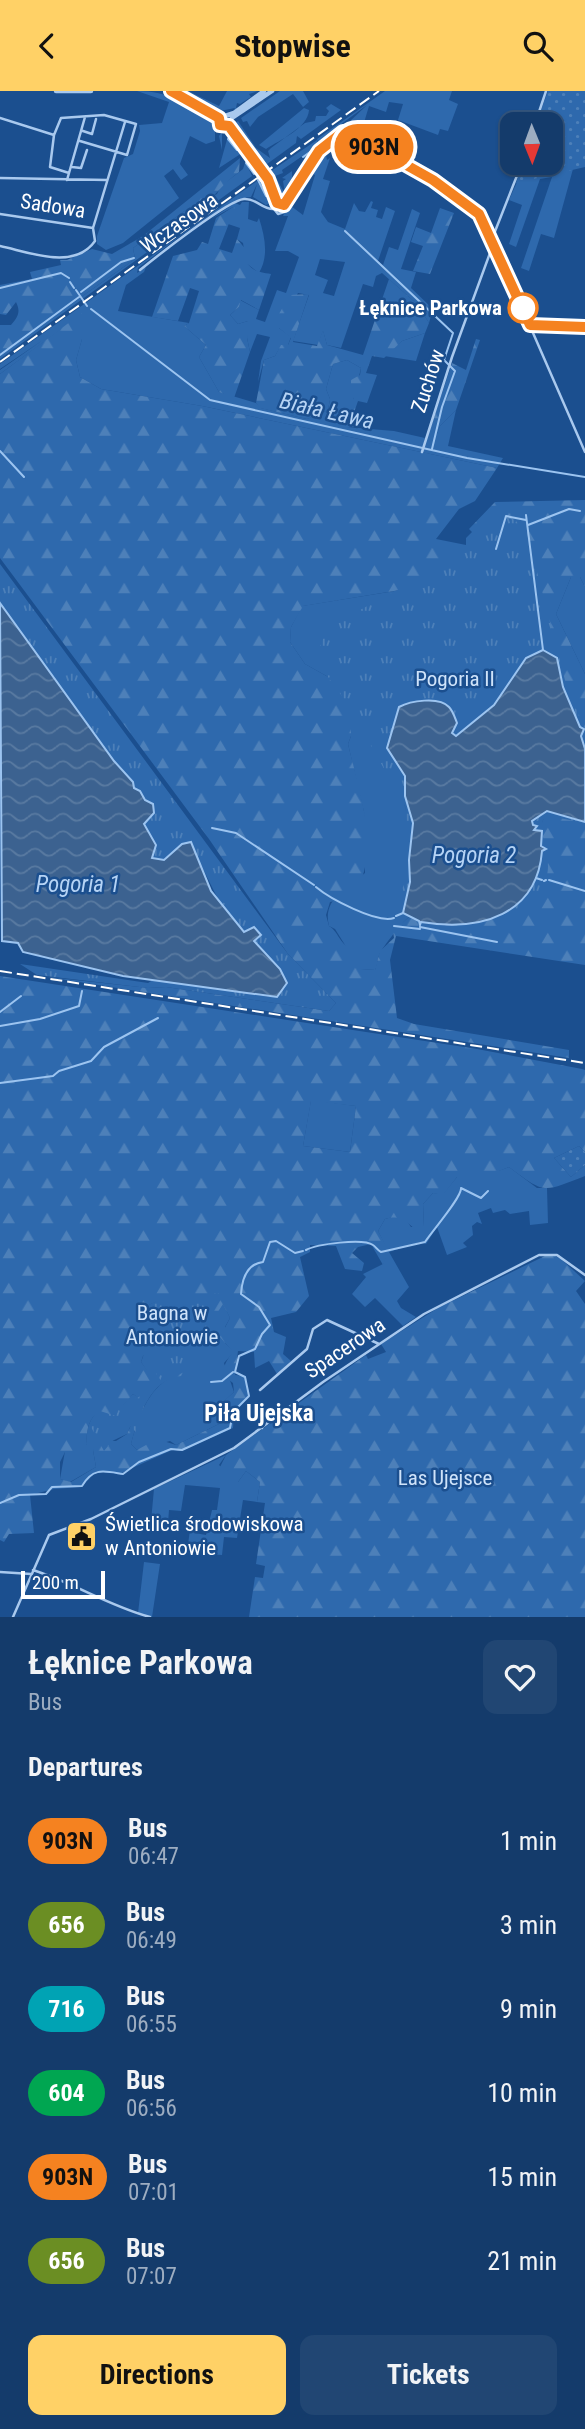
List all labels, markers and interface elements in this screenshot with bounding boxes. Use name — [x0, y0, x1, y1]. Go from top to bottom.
icon: back — [28, 27, 66, 65]
text: Stopwise — [234, 27, 351, 65]
icon: search — [519, 27, 557, 65]
north arrow — [500, 112, 564, 175]
map controls — [500, 112, 563, 175]
line badge: 903N — [325, 124, 423, 170]
text: 903N — [348, 133, 400, 161]
street label: Wczasowa — [136, 188, 222, 258]
street label: Sadowa — [19, 189, 87, 223]
marker: Łęknice Parkowa — [508, 293, 538, 323]
place label: Łęknice Parkowa — [359, 296, 502, 320]
street label: Zuchów — [407, 346, 450, 416]
water label: Biała Ława — [277, 387, 377, 435]
park label: Pogoria II — [415, 667, 495, 691]
water label: Pogoria 2 — [432, 842, 516, 869]
water label: Pogoria 1 — [36, 871, 120, 898]
park label: Bagna w Antoniowie — [126, 1301, 218, 1349]
street label: Spacerowa — [300, 1313, 390, 1383]
district label: Piła Ujejska — [204, 1400, 314, 1427]
park label: Las Ujejsce — [398, 1466, 492, 1490]
place label: Świetlica środowiskowa w Antoniowie — [105, 1512, 304, 1560]
public building icon: Świetlica środowiskowa w Antoniowie — [65, 1519, 99, 1553]
scale bar — [21, 1568, 105, 1600]
text: 200 m — [32, 1571, 79, 1594]
button: heart — [483, 1640, 557, 1714]
text: Łęknice Parkowa — [28, 1643, 253, 1682]
text: Bus — [28, 1689, 62, 1716]
text: Departures — [28, 1752, 143, 1782]
text: Bus — [128, 1813, 167, 1843]
text: 1 min — [500, 1826, 557, 1856]
text: 903N — [42, 1827, 93, 1855]
text: 06:47 — [128, 1843, 179, 1870]
text: Bus — [126, 1897, 165, 1927]
text: 3 min — [500, 1910, 557, 1940]
text: 656 — [48, 1911, 85, 1939]
text: 06:49 — [126, 1927, 177, 1954]
text: Bus — [126, 1981, 165, 2011]
text: 9 min — [500, 1994, 557, 2024]
text: 716 — [48, 1995, 85, 2023]
text: 06:55 — [126, 2011, 177, 2038]
text: Bus — [126, 2065, 165, 2095]
text: 10 min — [487, 2078, 557, 2108]
text: 604 — [48, 2079, 85, 2107]
text: 06:56 — [126, 2095, 177, 2122]
text: Bus — [128, 2149, 167, 2179]
text: 15 min — [487, 2162, 557, 2192]
text: 903N — [42, 2163, 93, 2191]
text: 07:01 — [128, 2179, 179, 2206]
text: Bus — [126, 2233, 165, 2263]
text: 21 min — [487, 2246, 557, 2276]
text: 656 — [48, 2247, 85, 2275]
text: 07:07 — [126, 2263, 177, 2290]
button: Directions — [28, 2335, 286, 2415]
button: Tickets — [300, 2335, 557, 2415]

